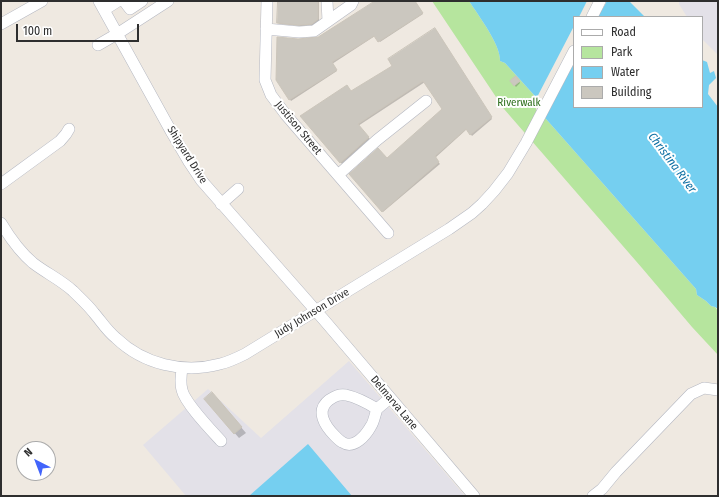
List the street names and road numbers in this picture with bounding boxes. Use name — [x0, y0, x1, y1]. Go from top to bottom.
street label: Justison Street — [272, 99, 324, 157]
street label: Shipyard Drive — [164, 124, 210, 186]
street label: Judy Johnson Drive — [272, 286, 352, 340]
street label: Delmarva Lane — [368, 373, 420, 433]

